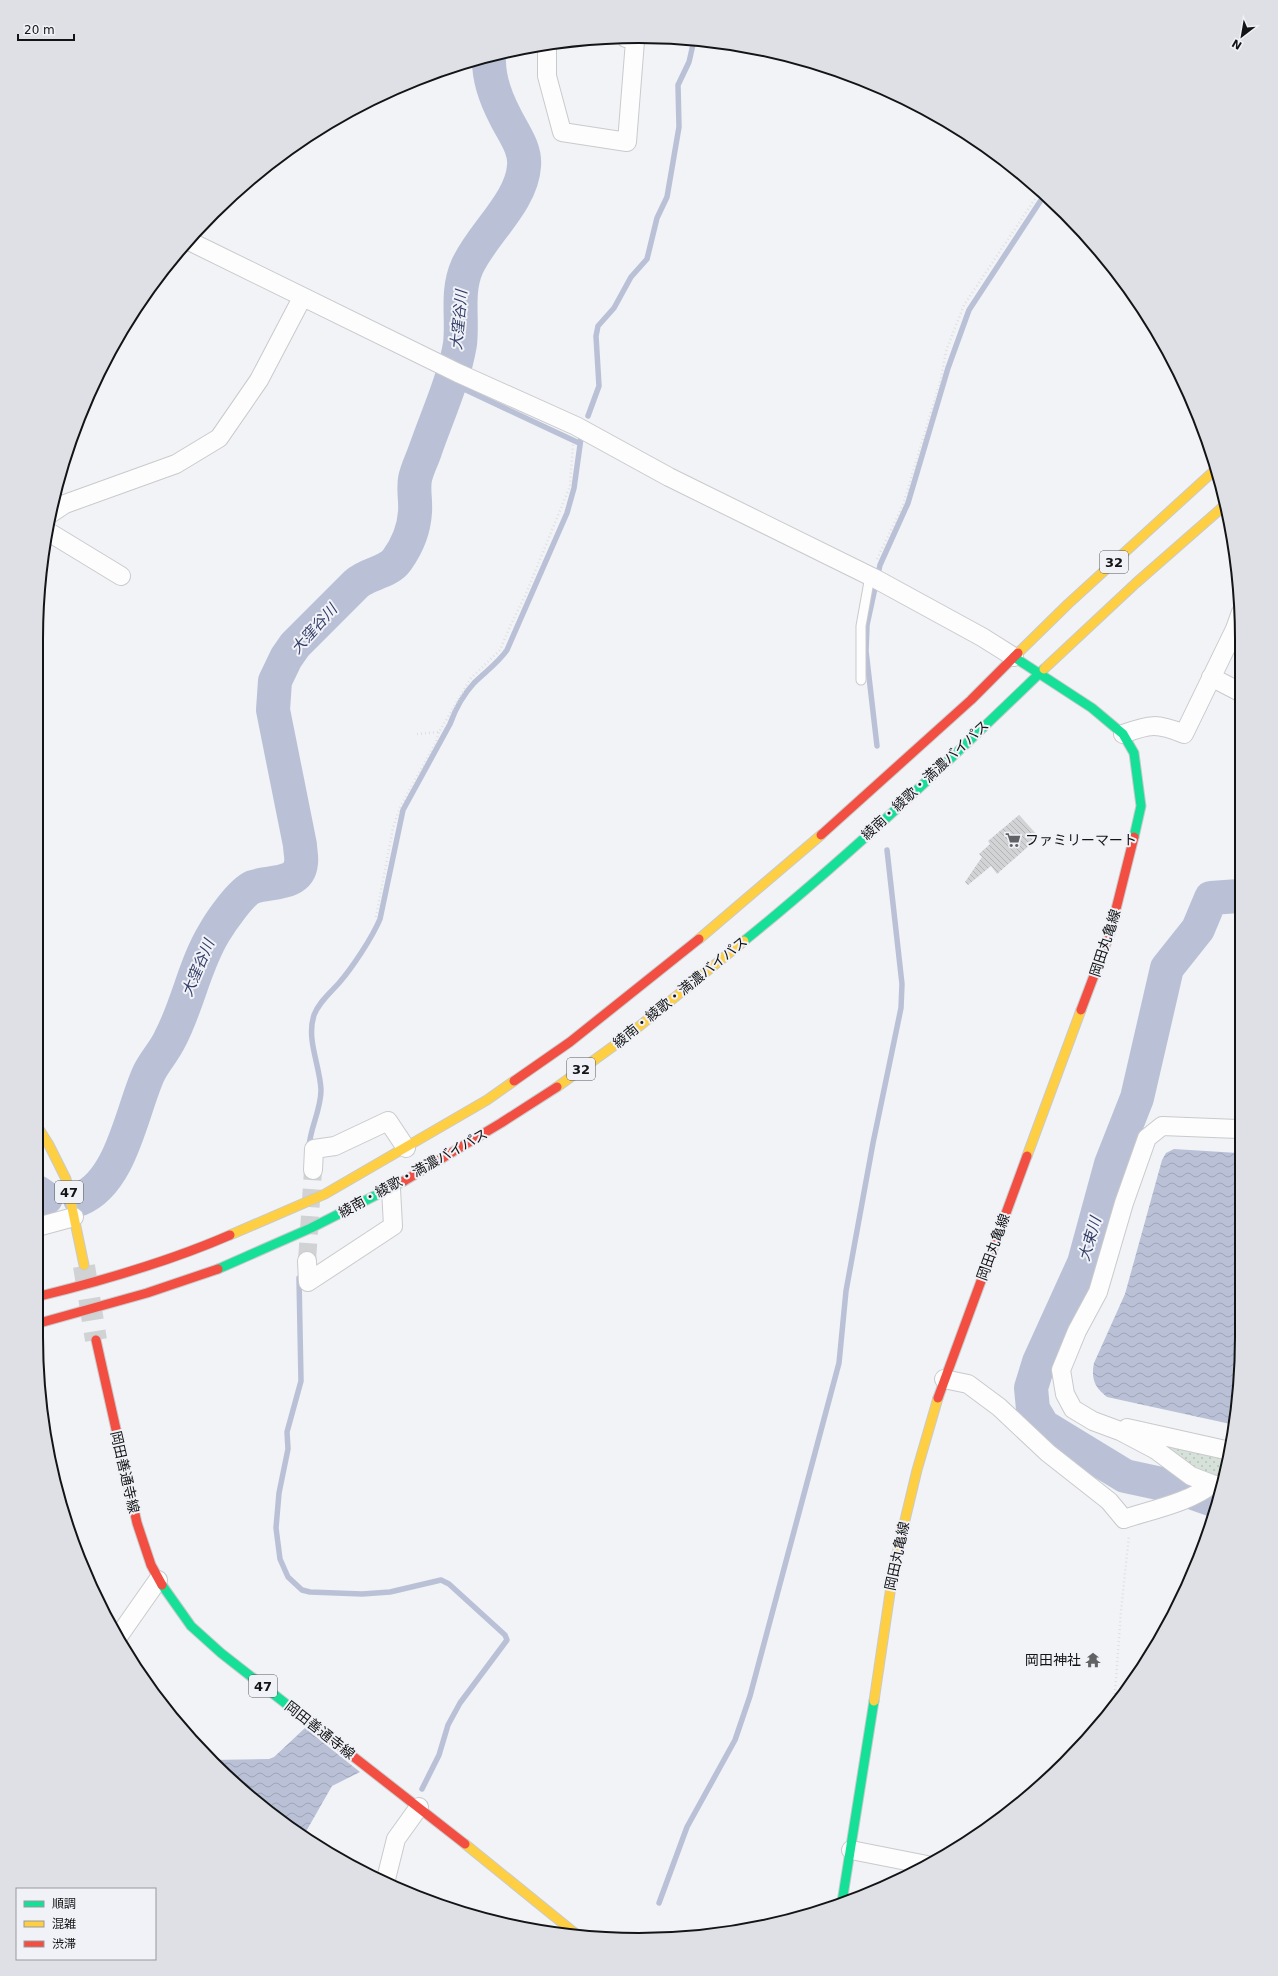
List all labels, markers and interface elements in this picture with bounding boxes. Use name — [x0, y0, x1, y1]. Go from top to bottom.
scale bar — [18, 16, 74, 42]
north arrow — [1222, 16, 1262, 56]
text: 20 m — [24, 23, 55, 37]
text: N — [1230, 36, 1244, 52]
water label: 大窪谷川 — [447, 287, 471, 351]
road number: 32 — [1100, 551, 1128, 573]
water label: 大窪谷川 — [287, 599, 342, 657]
street label: 綾南・綾歌・満濃バイパス — [858, 717, 992, 843]
supermarket icon: ファミリーマート — [1004, 831, 1022, 849]
place label: ファミリーマート — [1025, 832, 1137, 848]
street label: 岡田丸亀線 — [1087, 907, 1123, 979]
street label: 綾南・綾歌・満濃バイパス — [610, 933, 750, 1051]
water label: 大窪谷川 — [178, 935, 219, 999]
road number: 32 — [567, 1058, 595, 1080]
street label: 綾南・綾歌・満濃バイパス — [336, 1125, 490, 1221]
road number: 47 — [55, 1181, 83, 1203]
street label: 岡田丸亀線 — [974, 1211, 1012, 1283]
water label: 大束川 — [1075, 1213, 1105, 1263]
street label: 岡田善通寺線 — [108, 1429, 142, 1515]
street label: 岡田丸亀線 — [882, 1520, 912, 1592]
temple icon: 岡田神社 — [1084, 1651, 1102, 1669]
place label: 岡田神社 — [1025, 1652, 1081, 1668]
road number: 47 — [249, 1675, 277, 1697]
street label: 岡田善通寺線 — [282, 1698, 358, 1762]
legend — [16, 1888, 156, 1960]
text: 順調 — [52, 1897, 76, 1911]
text: 混雑 — [52, 1917, 76, 1931]
text: 渋滞 — [52, 1937, 76, 1951]

